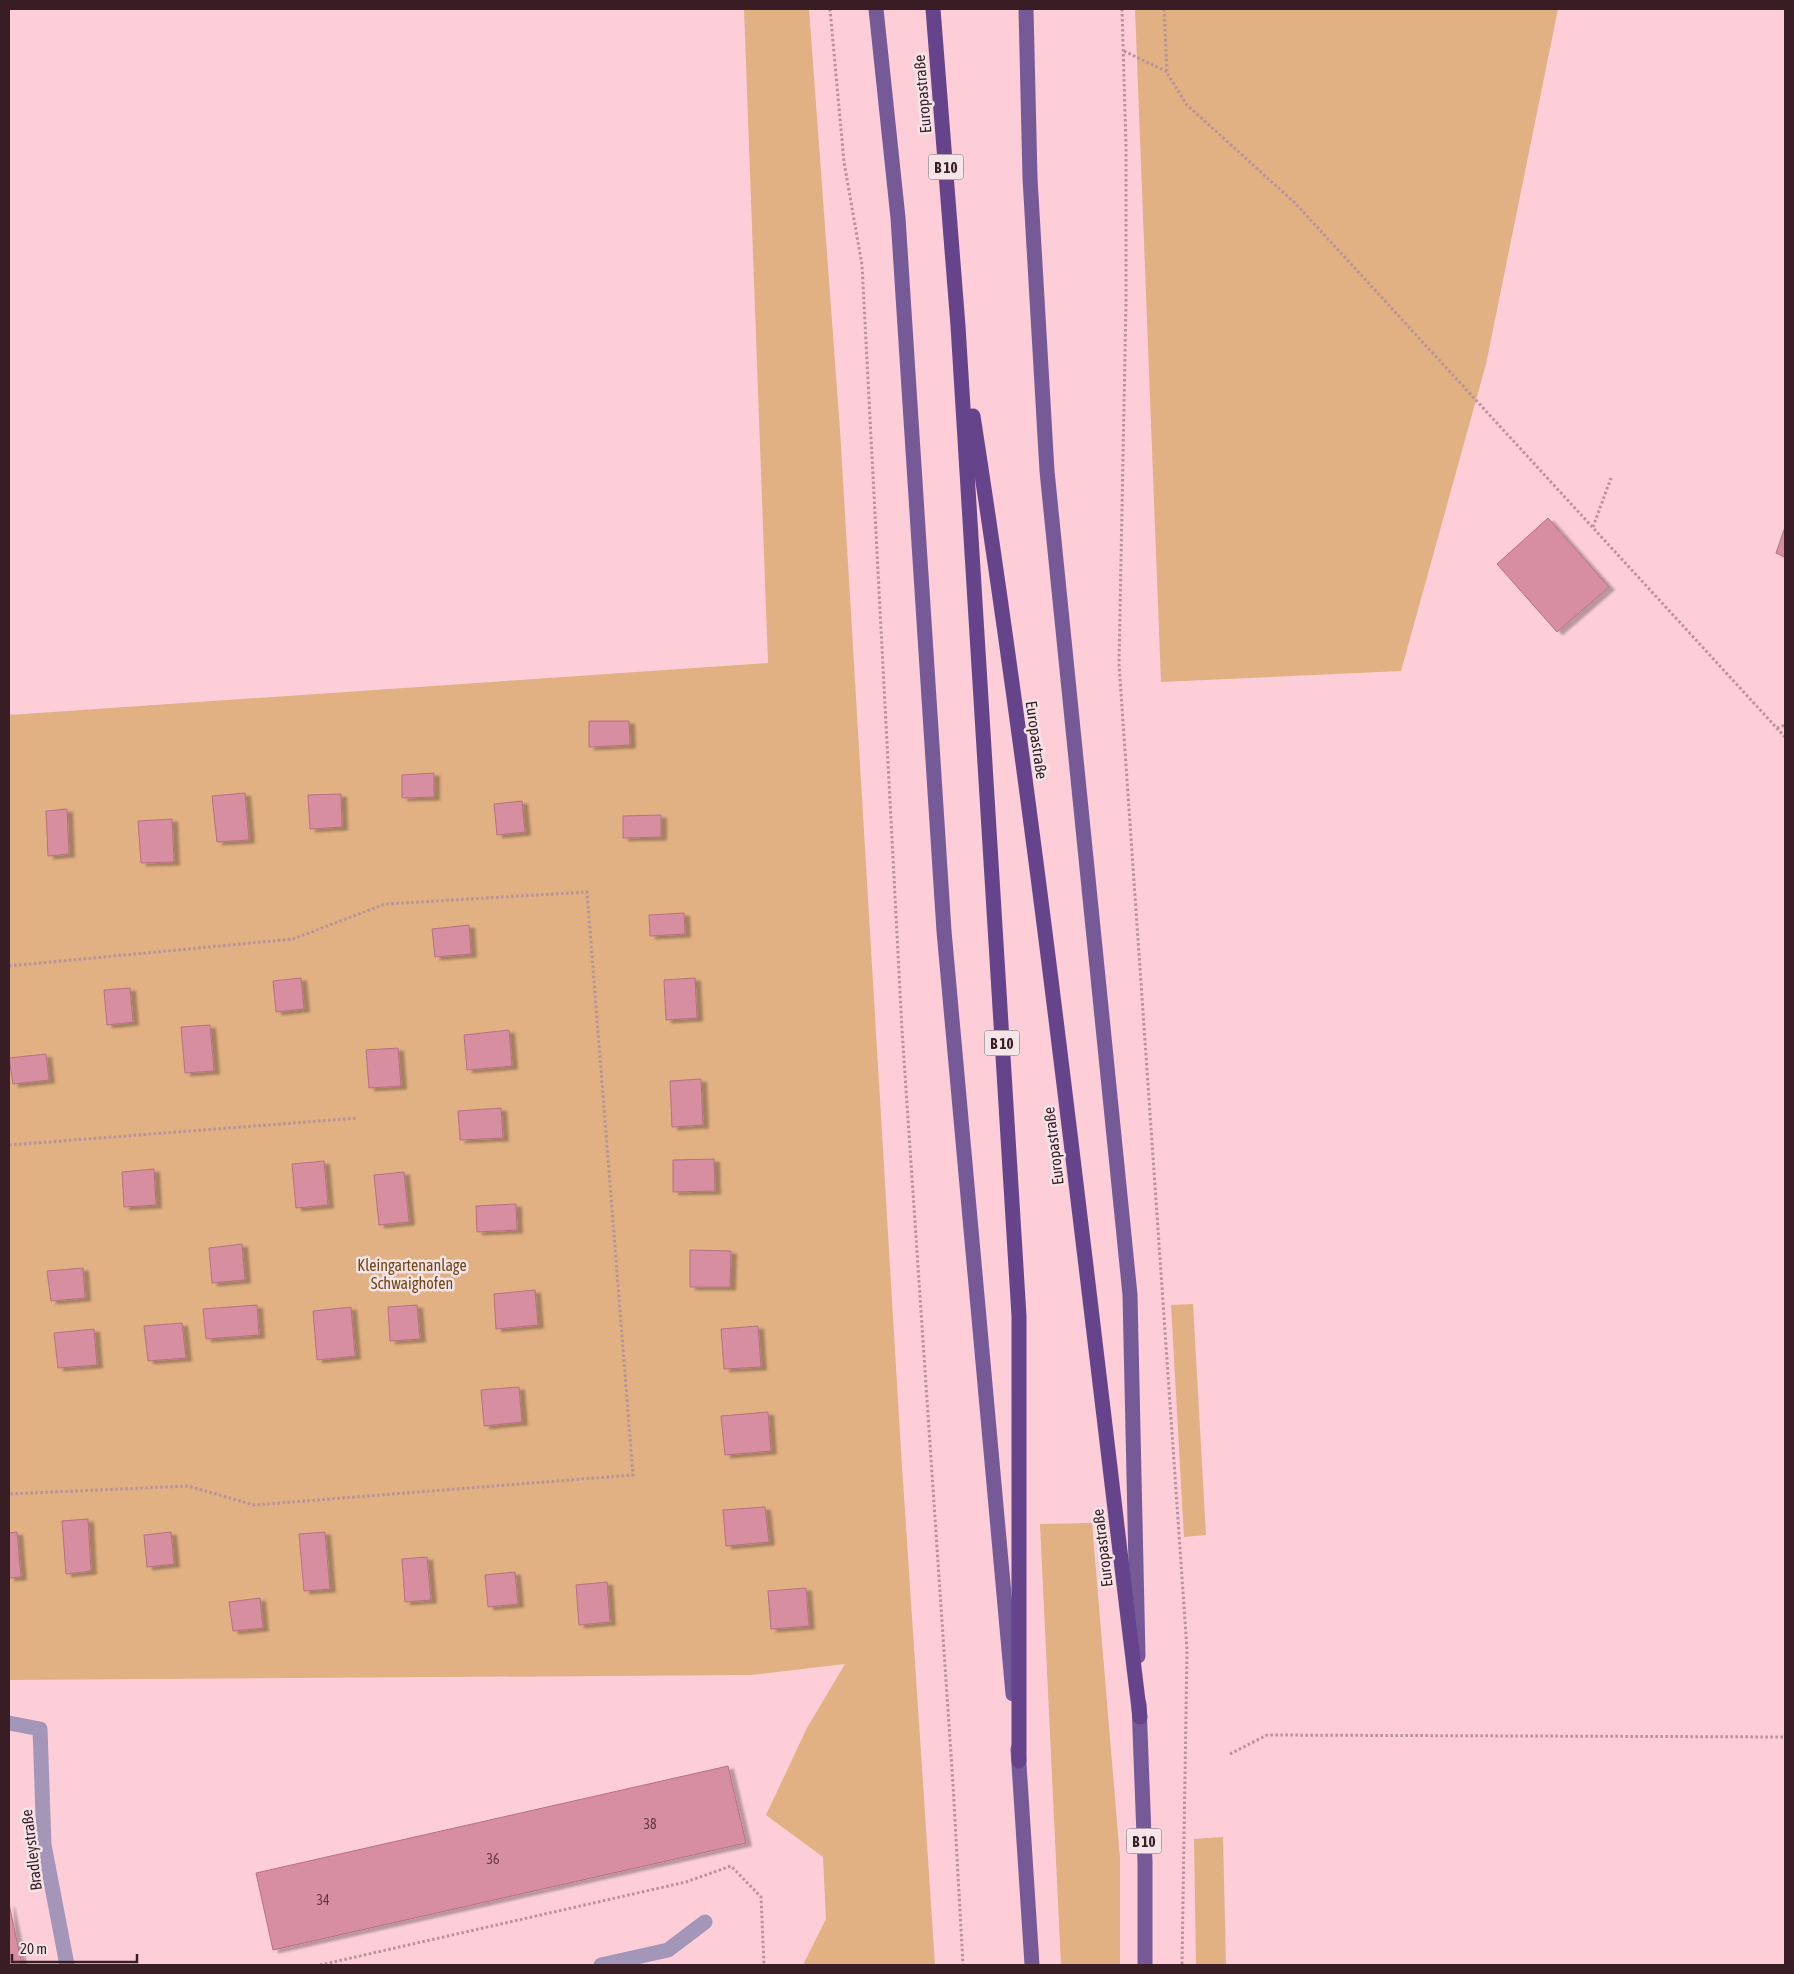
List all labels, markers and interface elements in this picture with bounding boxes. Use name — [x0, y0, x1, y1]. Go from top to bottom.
street label: Europastraße — [910, 54, 935, 134]
road number: B 10 — [928, 154, 964, 180]
street label: Europastraße — [1022, 700, 1051, 780]
road number: B 10 — [984, 1030, 1020, 1056]
street label: Europastraße — [1039, 1106, 1068, 1186]
park label: Kleingartenanlage Schwaighofen — [357, 1256, 467, 1293]
street label: Europastraße — [1088, 1508, 1117, 1588]
street label: Bradleystraße — [17, 1808, 46, 1892]
house number: 38 — [643, 1816, 657, 1832]
road number: B 10 — [1126, 1828, 1162, 1854]
house number: 36 — [486, 1851, 500, 1867]
house number: 34 — [316, 1892, 330, 1908]
scale bar — [12, 1932, 138, 1964]
text: 20 m — [20, 1940, 47, 1957]

